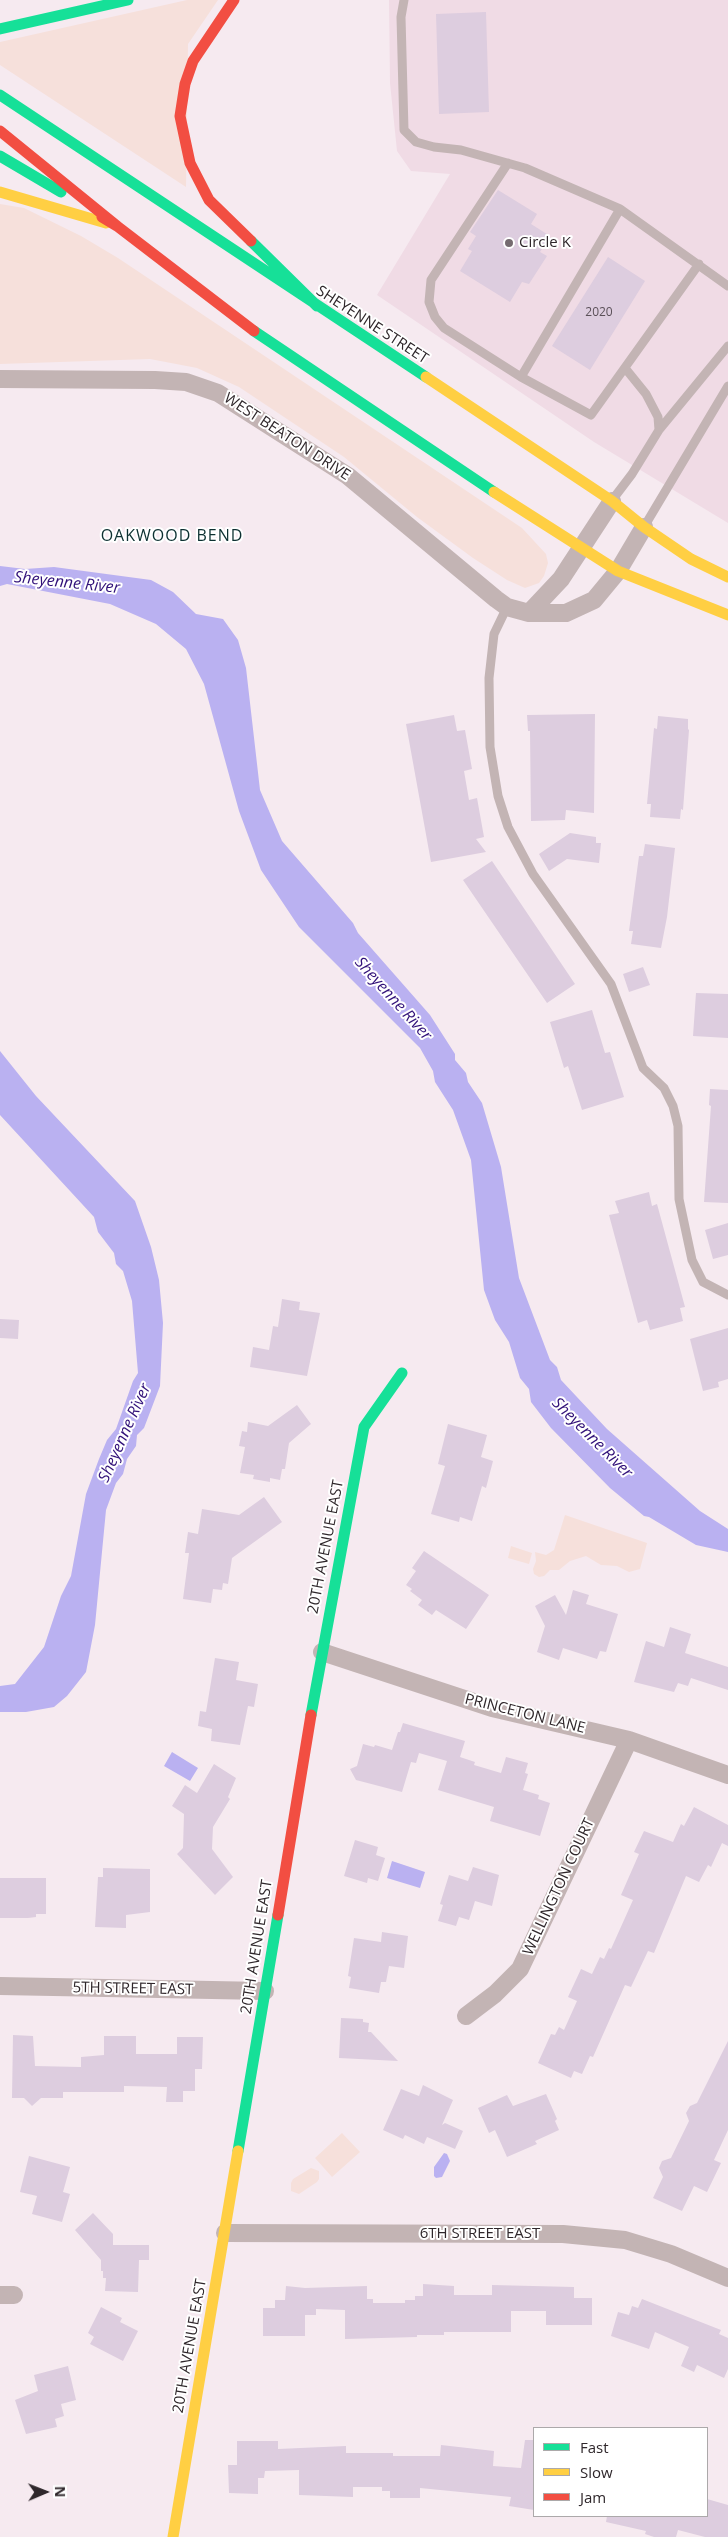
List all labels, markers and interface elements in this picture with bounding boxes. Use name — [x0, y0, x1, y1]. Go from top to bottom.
place label: Circle K — [519, 234, 571, 252]
marker: Circle K — [503, 237, 515, 249]
street label: SHEYENNE STREET — [313, 282, 431, 368]
house number: 2020 — [585, 306, 613, 320]
street label: WEST BEATON DRIVE — [221, 389, 353, 485]
district label: OAKWOOD BEND — [99, 526, 245, 546]
water label: Sheyenne River — [13, 568, 121, 598]
water label: Sheyenne River — [350, 953, 436, 1045]
water label: Sheyenne River — [95, 1381, 155, 1485]
water label: Sheyenne River — [548, 1394, 636, 1482]
street label: 20TH AVENUE EAST — [304, 1479, 348, 1615]
street label: PRINCETON LANE — [463, 1690, 587, 1738]
street label: WELLINGTON COURT — [519, 1816, 599, 1958]
street label: 20TH AVENUE EAST — [237, 1878, 277, 2016]
street label: 5TH STREET EAST — [73, 1979, 193, 1999]
street label: 6TH STREET EAST — [420, 2225, 540, 2243]
street label: 20TH AVENUE EAST — [169, 2278, 211, 2414]
legend — [533, 2427, 708, 2517]
text: Fast — [580, 2437, 609, 2457]
text: Slow — [580, 2462, 613, 2482]
north arrow — [20, 2467, 70, 2517]
text: N — [51, 2486, 70, 2498]
text: Jam — [580, 2487, 606, 2507]

